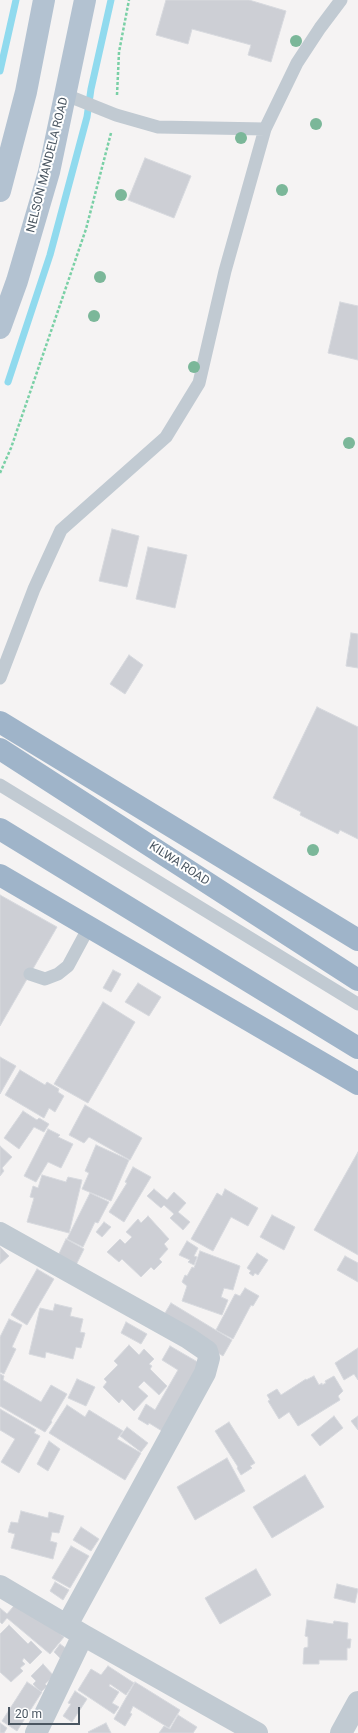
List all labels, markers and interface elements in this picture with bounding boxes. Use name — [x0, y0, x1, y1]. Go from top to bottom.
street label: NELSON MANDELA ROAD — [24, 96, 72, 234]
street label: KILWA ROAD — [146, 839, 212, 889]
scale bar — [10, 1699, 82, 1725]
text: 20 m — [15, 1707, 42, 1721]

